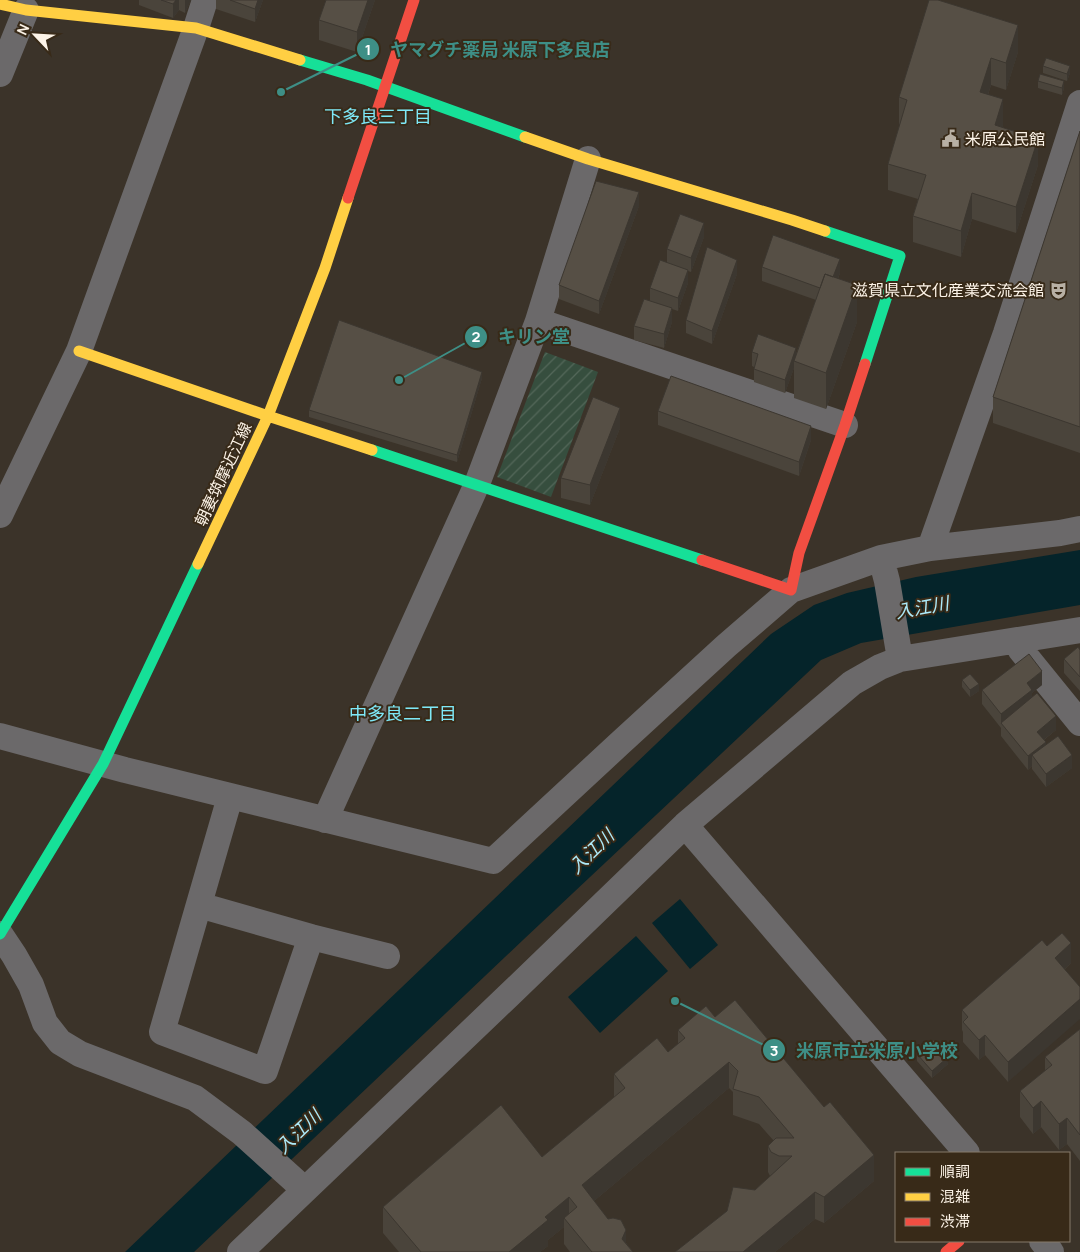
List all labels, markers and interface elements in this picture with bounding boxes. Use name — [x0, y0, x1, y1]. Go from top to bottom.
north arrow — [10, 10, 60, 60]
text: N — [12, 21, 34, 38]
callout: ヤマグチ薬局 米原下多良店 — [355, 33, 620, 66]
text: ヤマグチ薬局 米原下多良店 — [390, 37, 610, 61]
text: 1 — [365, 39, 371, 60]
district label: 下多良三丁目 — [324, 104, 432, 128]
place label: 米原公民館 — [965, 128, 1045, 150]
public building icon: 米原公民館 — [941, 129, 961, 149]
place label: 滋賀県立文化産業交流会館 — [852, 279, 1044, 301]
theatre icon: 滋賀県立文化産業交流会館 — [1048, 280, 1068, 300]
callout: キリン堂 — [463, 321, 580, 354]
text: キリン堂 — [498, 324, 570, 348]
text: 2 — [472, 326, 481, 347]
street label: 朝妻筑摩近江線 — [189, 419, 257, 529]
water label: 入江川 — [893, 590, 953, 624]
district label: 中多良二丁目 — [349, 701, 457, 725]
water label: 入江川 — [563, 822, 620, 878]
callout: 米原市立米原小学校 — [761, 1034, 968, 1067]
text: 米原市立米原小学校 — [796, 1038, 958, 1062]
text: 3 — [770, 1040, 778, 1061]
water label: 入江川 — [270, 1102, 327, 1158]
legend — [895, 1152, 1070, 1242]
text: 順調 — [940, 1161, 970, 1182]
text: 混雑 — [940, 1186, 970, 1207]
text: 渋滞 — [940, 1211, 970, 1232]

